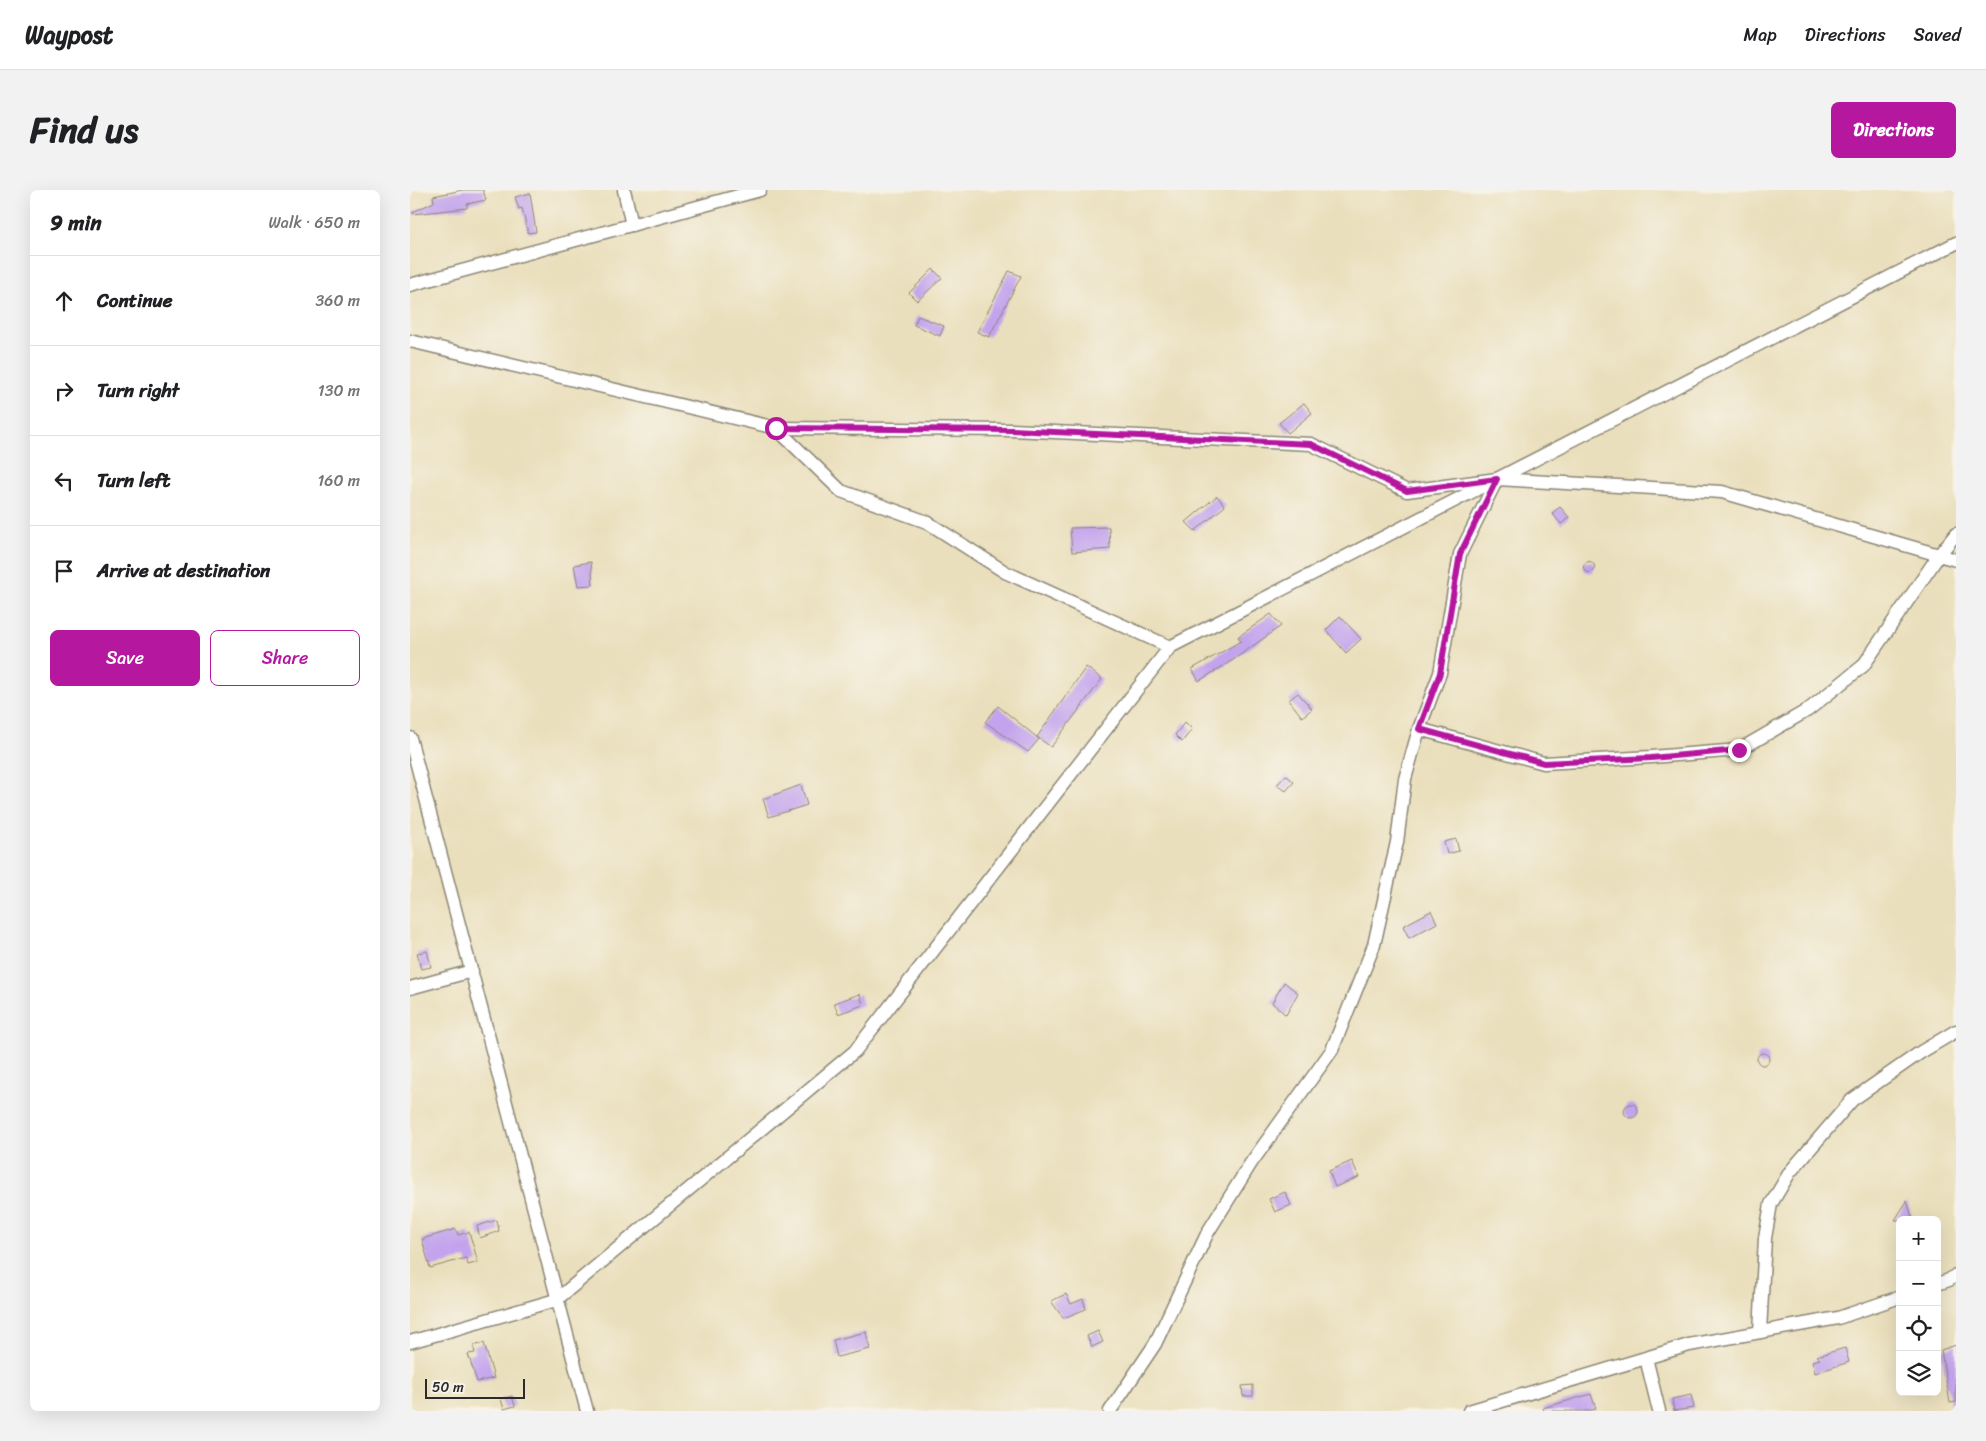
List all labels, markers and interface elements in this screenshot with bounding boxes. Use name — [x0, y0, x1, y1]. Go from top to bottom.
text: Waypost — [25, 14, 113, 56]
text: Map — [1744, 19, 1777, 51]
text: Directions — [1805, 19, 1886, 51]
text: Saved — [1914, 19, 1961, 51]
text: Find us — [30, 99, 138, 161]
button: Directions — [1831, 102, 1956, 158]
text: 9 min — [50, 204, 102, 242]
text: Walk · 650 m — [269, 208, 360, 237]
text: Continue — [97, 284, 173, 317]
text: 360 m — [316, 286, 360, 315]
icon: ahead — [50, 287, 78, 315]
text: Turn right — [97, 374, 179, 407]
text: 130 m — [318, 376, 360, 405]
icon: right — [50, 377, 78, 405]
route start — [765, 417, 788, 440]
text: Turn left — [97, 464, 170, 497]
text: 160 m — [317, 466, 360, 495]
icon: left — [50, 467, 78, 495]
text: Arrive at destination — [97, 554, 270, 587]
icon: arrive — [50, 557, 78, 585]
button: Save — [50, 630, 200, 686]
button: Share — [210, 630, 360, 686]
route end — [1728, 739, 1751, 762]
map controls — [1896, 1216, 1941, 1396]
button: + — [1896, 1216, 1941, 1261]
button: − — [1896, 1261, 1941, 1306]
button: locate — [1896, 1306, 1941, 1351]
button: layers — [1896, 1351, 1941, 1396]
text: 50 m — [432, 1375, 464, 1400]
scale bar — [425, 1376, 525, 1399]

